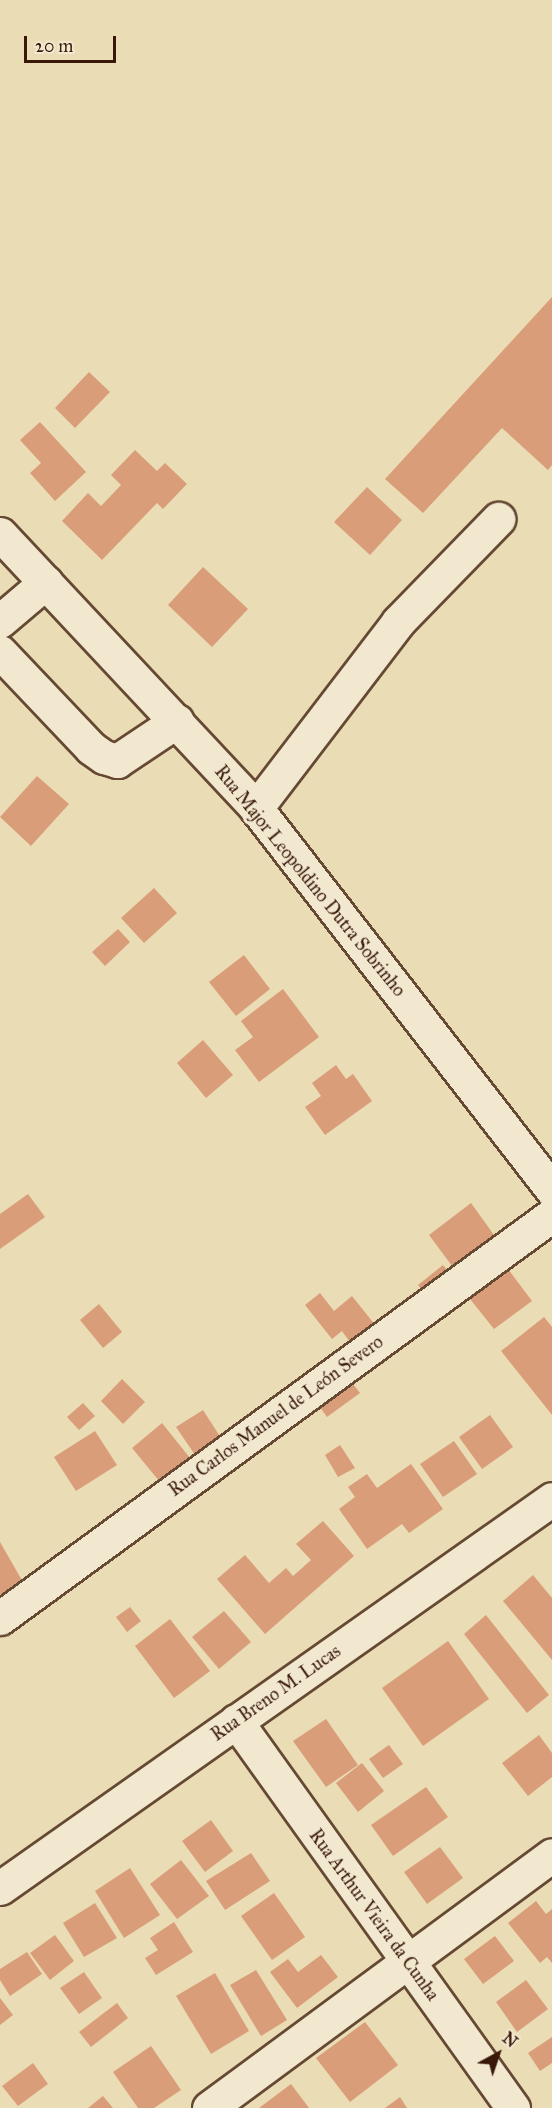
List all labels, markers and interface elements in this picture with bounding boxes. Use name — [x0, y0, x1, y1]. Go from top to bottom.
scale bar — [27, 24, 118, 62]
text: 20 m — [35, 35, 73, 57]
street label: Rua Major Leopoldino Dutra Sobrinho — [210, 761, 410, 1001]
street label: Rua Carlos Manuel de León Severo — [165, 1331, 387, 1501]
street label: Rua Breno M. Lucas — [207, 1640, 345, 1746]
street label: Rua Arthur Vieira da Cunha — [305, 1825, 443, 2005]
north arrow — [468, 2024, 528, 2084]
text: N — [499, 2028, 521, 2051]

